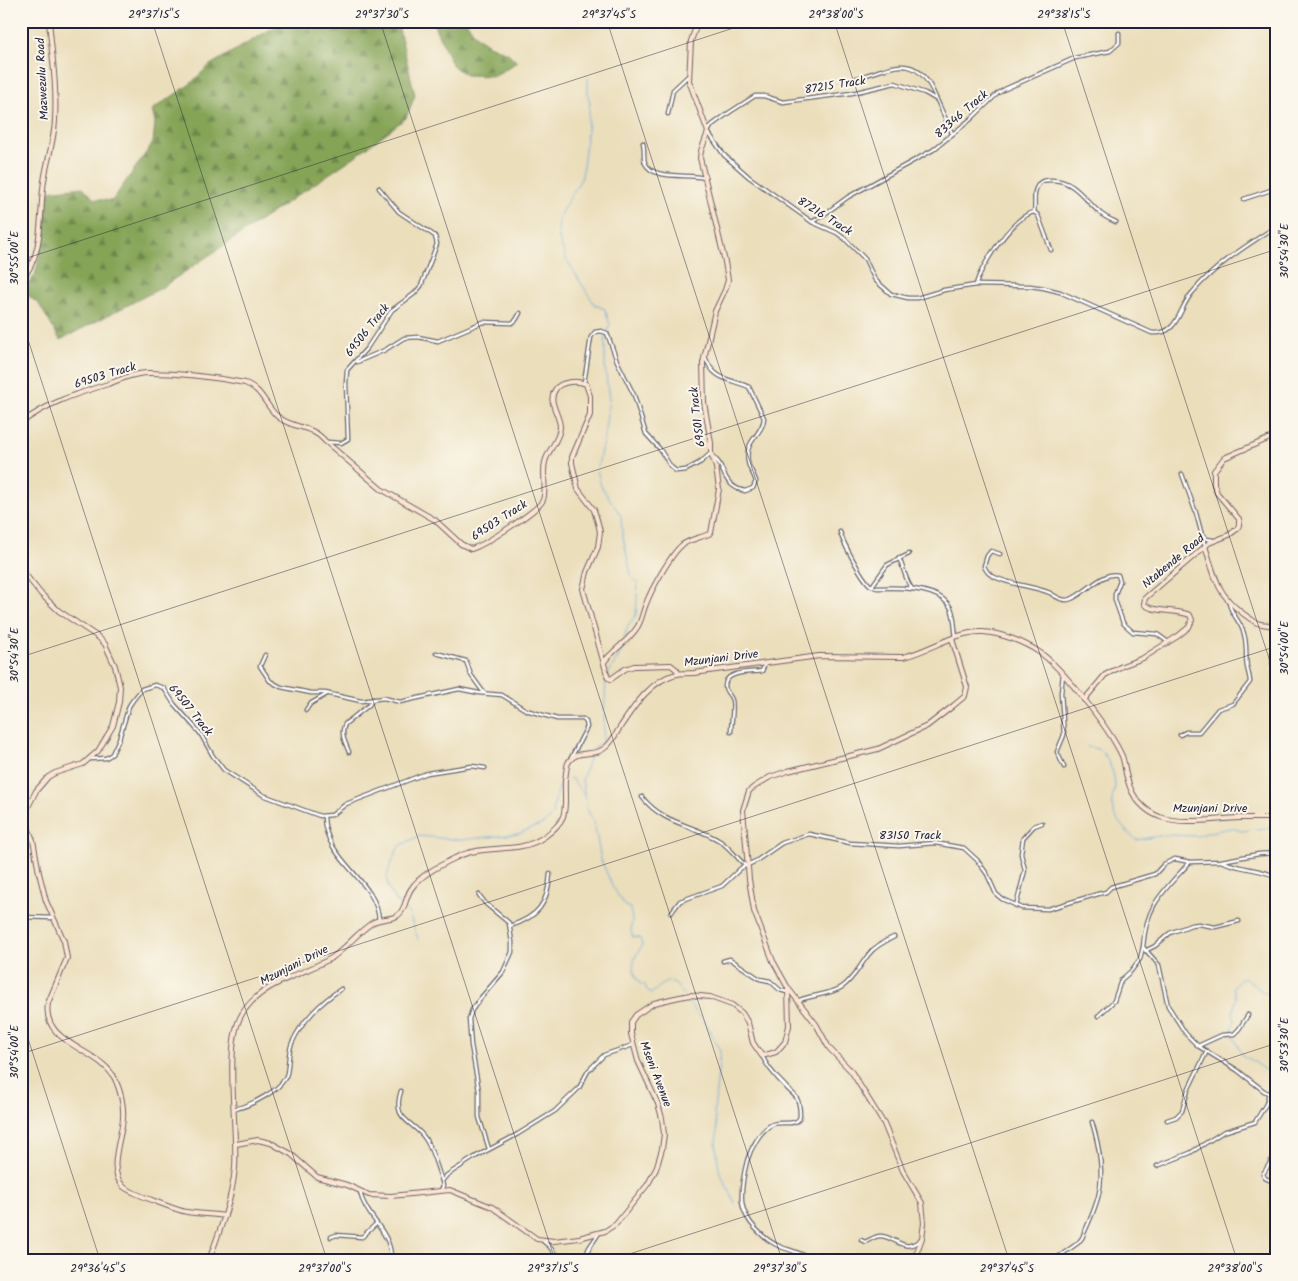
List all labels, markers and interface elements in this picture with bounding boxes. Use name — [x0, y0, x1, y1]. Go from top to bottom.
text: 29°37'15"S — [128, 5, 180, 24]
text: 29°37'30"S — [355, 5, 410, 24]
text: 29°37'45"S — [582, 5, 637, 24]
text: 29°38'00"S — [808, 5, 864, 24]
text: 29°38'15"S — [1037, 5, 1091, 24]
street label: Mazwezulu Road — [31, 36, 54, 121]
street label: 87215 Track — [803, 71, 867, 100]
street label: 83346 Track — [930, 85, 993, 143]
street label: 87216 Track — [793, 192, 856, 241]
text: 30°54'30"E — [1275, 222, 1294, 279]
text: 30°55'00"E — [5, 230, 24, 285]
street label: 69506 Track — [340, 299, 395, 361]
street label: 69503 Track — [72, 357, 139, 394]
street label: 69501 Track — [684, 385, 711, 448]
street label: 69503 Track — [467, 495, 531, 546]
street label: Ntabende Road — [1138, 529, 1210, 593]
text: 30°54'00"E — [1275, 620, 1294, 675]
text: 30°54'30"E — [5, 626, 24, 683]
street label: Mzunjani Drive — [683, 644, 760, 672]
street label: 69507 Track — [164, 680, 218, 741]
street label: Mzunjani Drive — [1173, 799, 1248, 818]
street label: 83150 Track — [879, 826, 941, 845]
street label: Mzunjani Drive — [257, 940, 332, 991]
text: 30°53'30"E — [1275, 1016, 1294, 1073]
text: 30°54'00"E — [5, 1024, 24, 1079]
street label: Mseni Avenue — [634, 1038, 677, 1111]
text: 29°36'45"S — [70, 1259, 126, 1278]
text: 29°37'00"S — [298, 1259, 352, 1278]
text: 29°37'15"S — [527, 1259, 579, 1278]
text: 29°37'30"S — [753, 1259, 808, 1278]
text: 29°37'45"S — [980, 1259, 1035, 1278]
text: 29°38'00"S — [1207, 1259, 1263, 1278]

